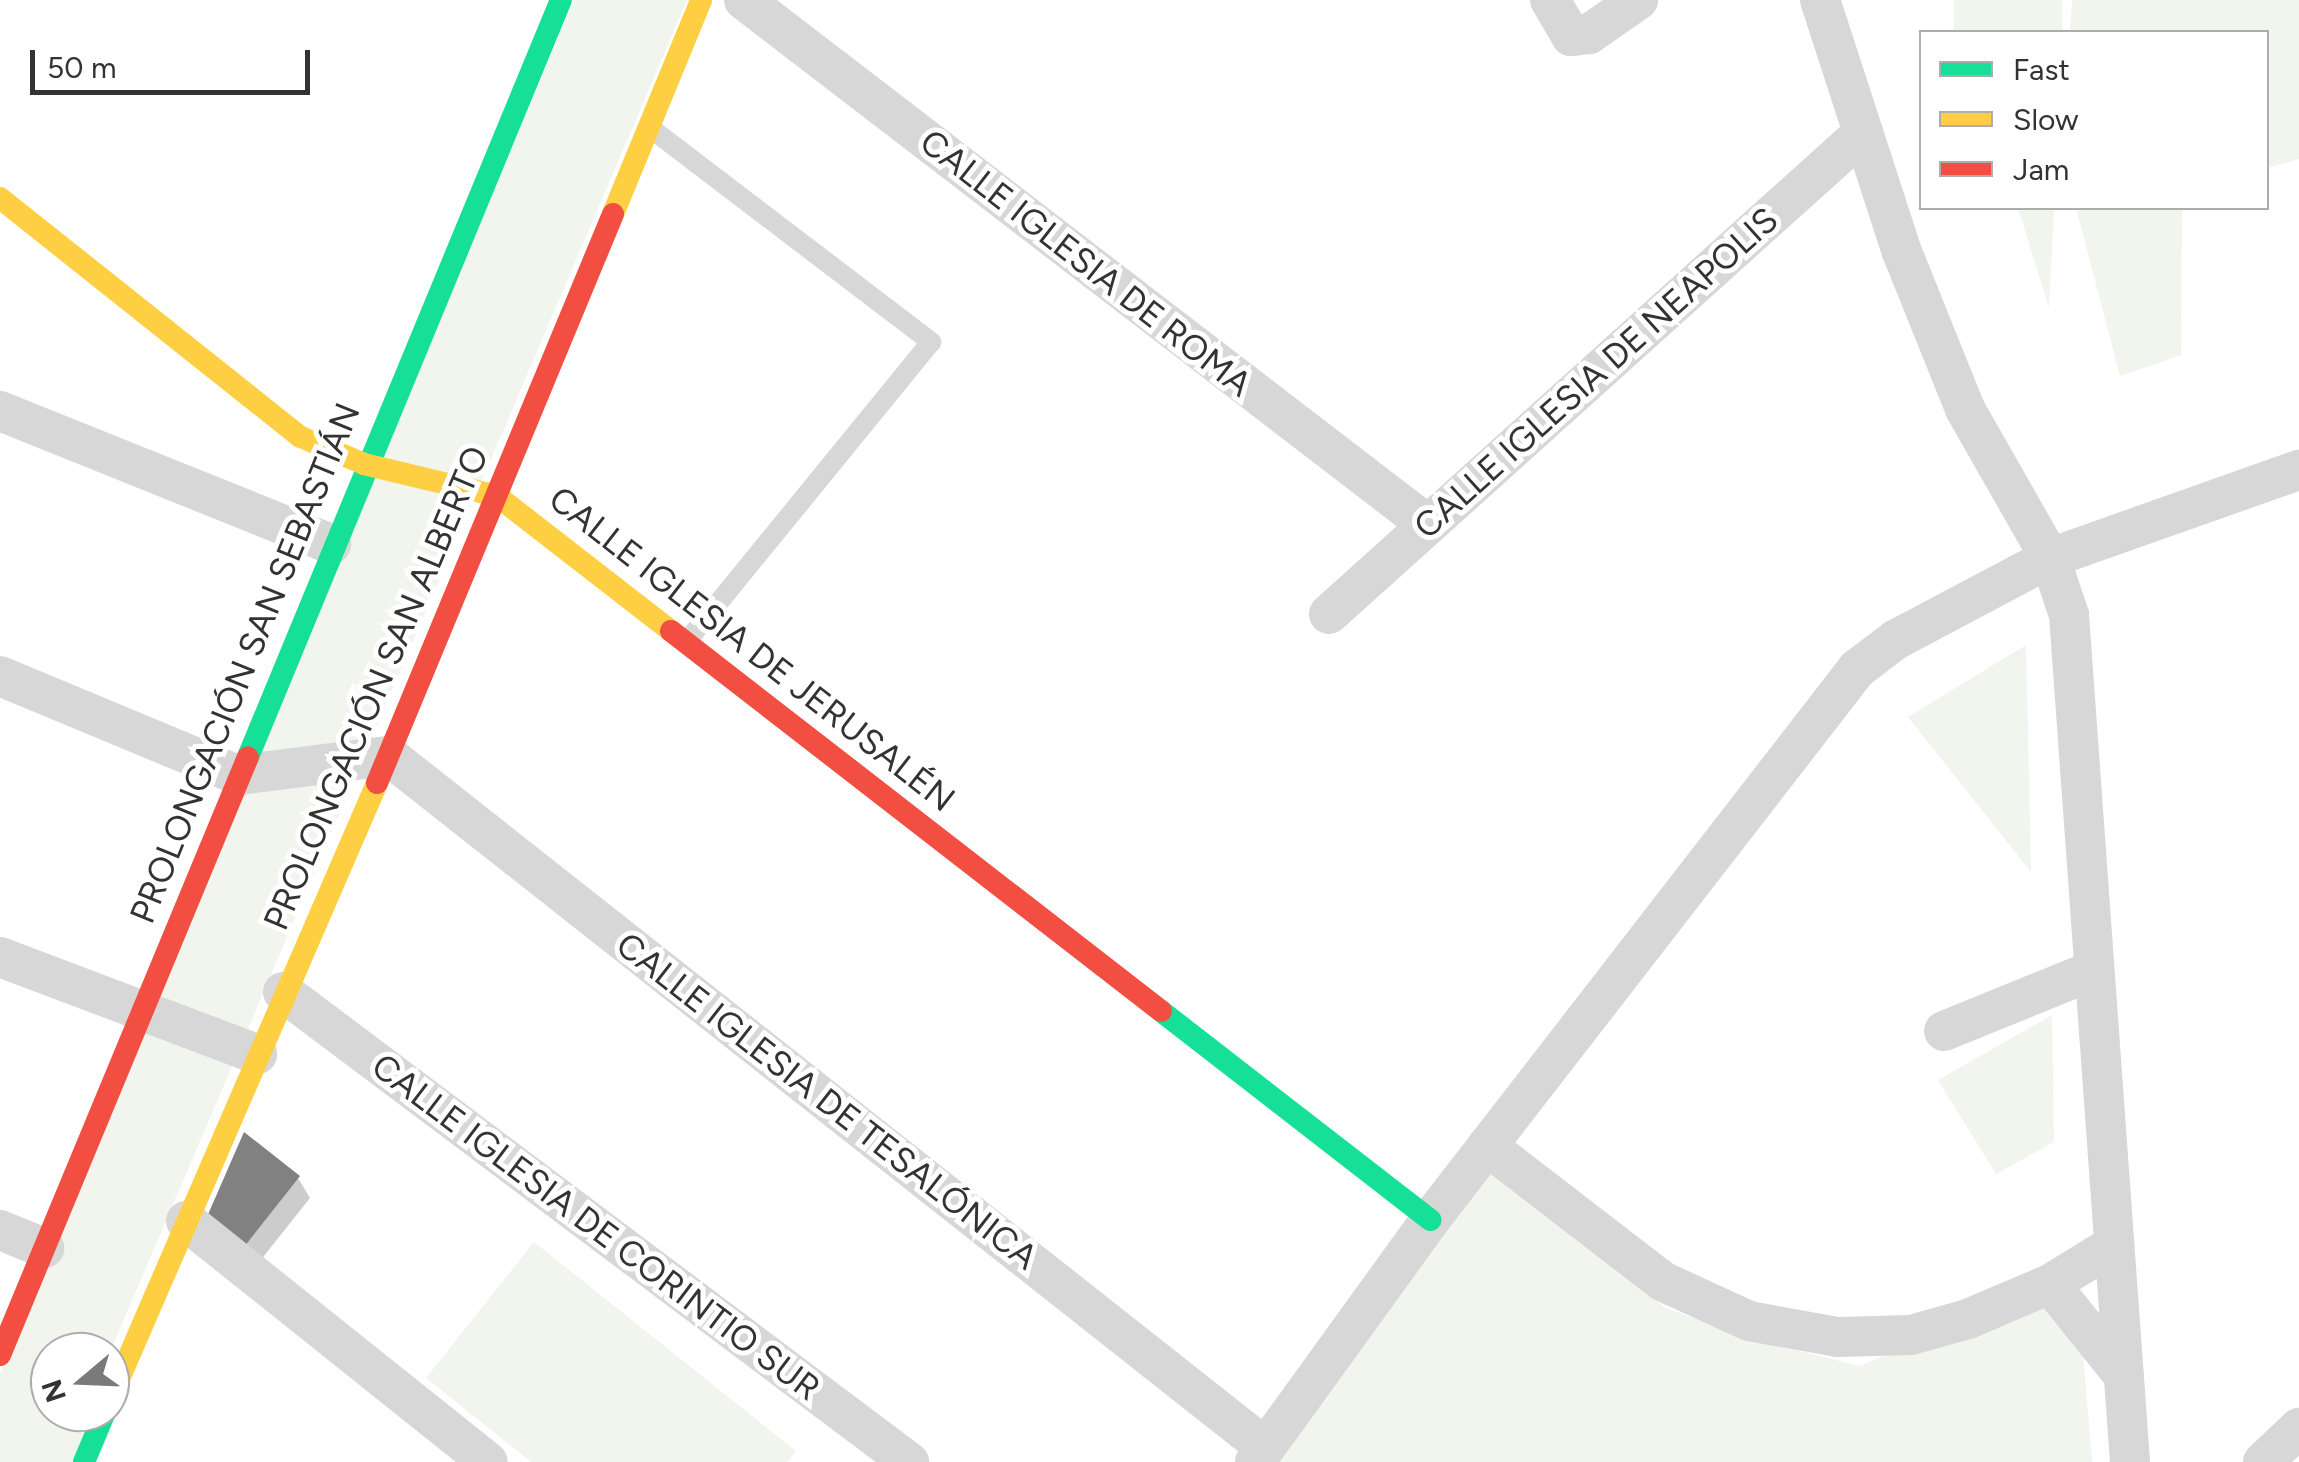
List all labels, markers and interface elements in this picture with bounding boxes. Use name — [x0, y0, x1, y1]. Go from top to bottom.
scale bar — [35, 30, 315, 92]
legend — [1919, 30, 2269, 210]
text: 50 m — [47, 49, 116, 86]
text: Fast — [2013, 51, 2070, 88]
text: Slow — [2013, 101, 2079, 138]
street label: CALLE IGLESIA DE ROMA — [912, 121, 1260, 405]
text: Jam — [2013, 151, 2069, 188]
street label: CALLE IGLESIA DE NEAPOLIS — [1406, 199, 1786, 547]
street label: PROLONGACIÓN SAN SEBASTIÁN — [121, 397, 369, 929]
street label: PROLONGACIÓN SAN ALBERTO — [255, 440, 497, 936]
street label: CALLE IGLESIA DE JERUSALÉN — [541, 478, 963, 820]
street label: CALLE IGLESIA DE TESALÓNICA — [608, 924, 1046, 1278]
street label: CALLE IGLESIA DE CORINTIO SUR — [364, 1045, 828, 1409]
north arrow — [30, 1332, 130, 1432]
text: N — [34, 1375, 73, 1407]

